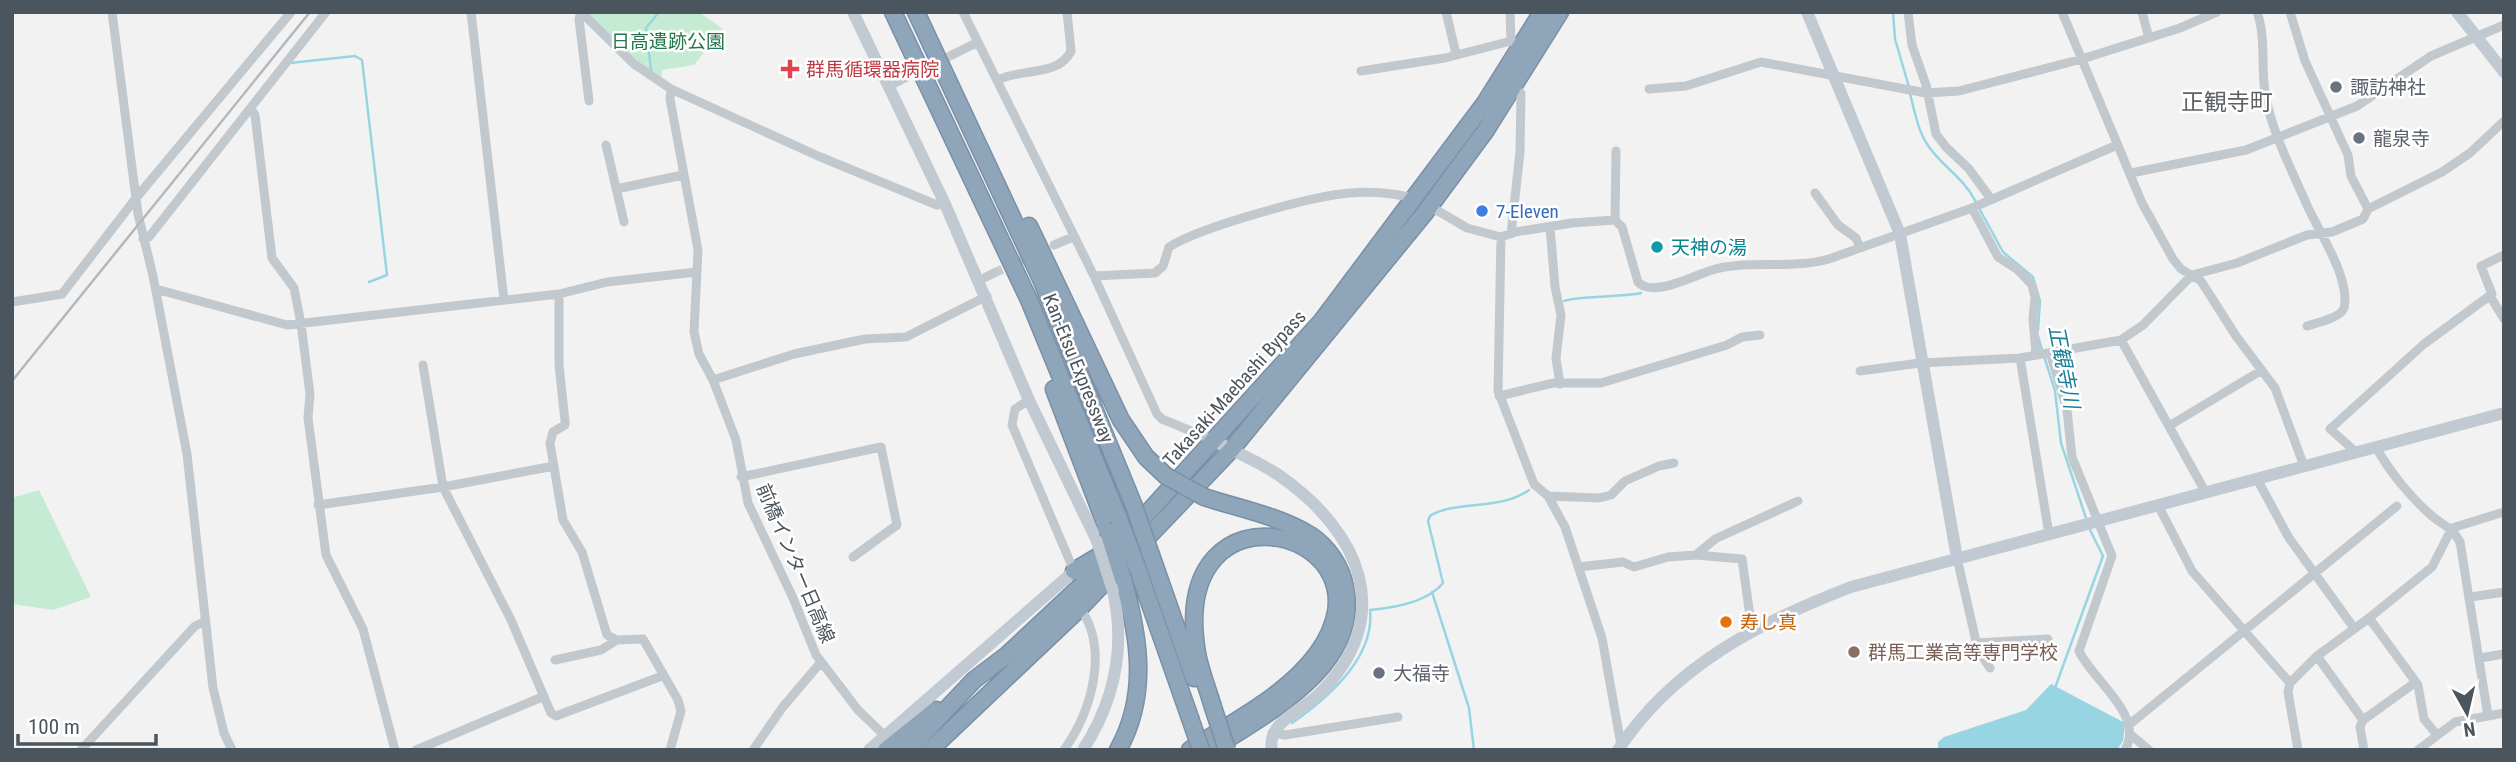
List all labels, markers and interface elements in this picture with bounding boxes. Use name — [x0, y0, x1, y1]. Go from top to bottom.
park label: 日高遺跡公園 — [611, 30, 725, 53]
place label: 群馬循環器病院 — [806, 58, 939, 81]
marker: 群馬循環器病院 — [780, 59, 800, 79]
place label: 諏訪神社 — [2350, 76, 2426, 99]
marker: 諏訪神社 — [2328, 79, 2344, 95]
district label: 正観寺町 — [2181, 89, 2273, 116]
place label: 龍泉寺 — [2373, 127, 2430, 150]
marker: 龍泉寺 — [2351, 130, 2367, 146]
place label: 7-Eleven — [1496, 200, 1559, 223]
marker: 7-Eleven — [1474, 203, 1490, 219]
place label: 天神の湯 — [1671, 236, 1747, 259]
marker: 天神の湯 — [1649, 239, 1665, 255]
street label: Kan-Etsu Expressway — [1038, 290, 1119, 446]
street label: Takasaki-Maebashi Bypass — [1158, 305, 1311, 471]
water label: 正観寺川 — [2044, 323, 2084, 412]
street label: 前橋インター日高線 — [752, 480, 840, 646]
place label: 寿し真 — [1740, 611, 1797, 634]
marker: 寿し真 — [1718, 614, 1734, 630]
place label: 群馬工業高等専門学校 — [1868, 641, 2058, 664]
marker: 群馬工業高等専門学校 — [1846, 644, 1862, 660]
place label: 大福寺 — [1393, 662, 1450, 685]
marker: 大福寺 — [1371, 665, 1387, 681]
north arrow — [2432, 678, 2502, 748]
scale bar — [18, 702, 156, 746]
text: 100 m — [28, 715, 80, 739]
text: N — [2462, 717, 2477, 742]

